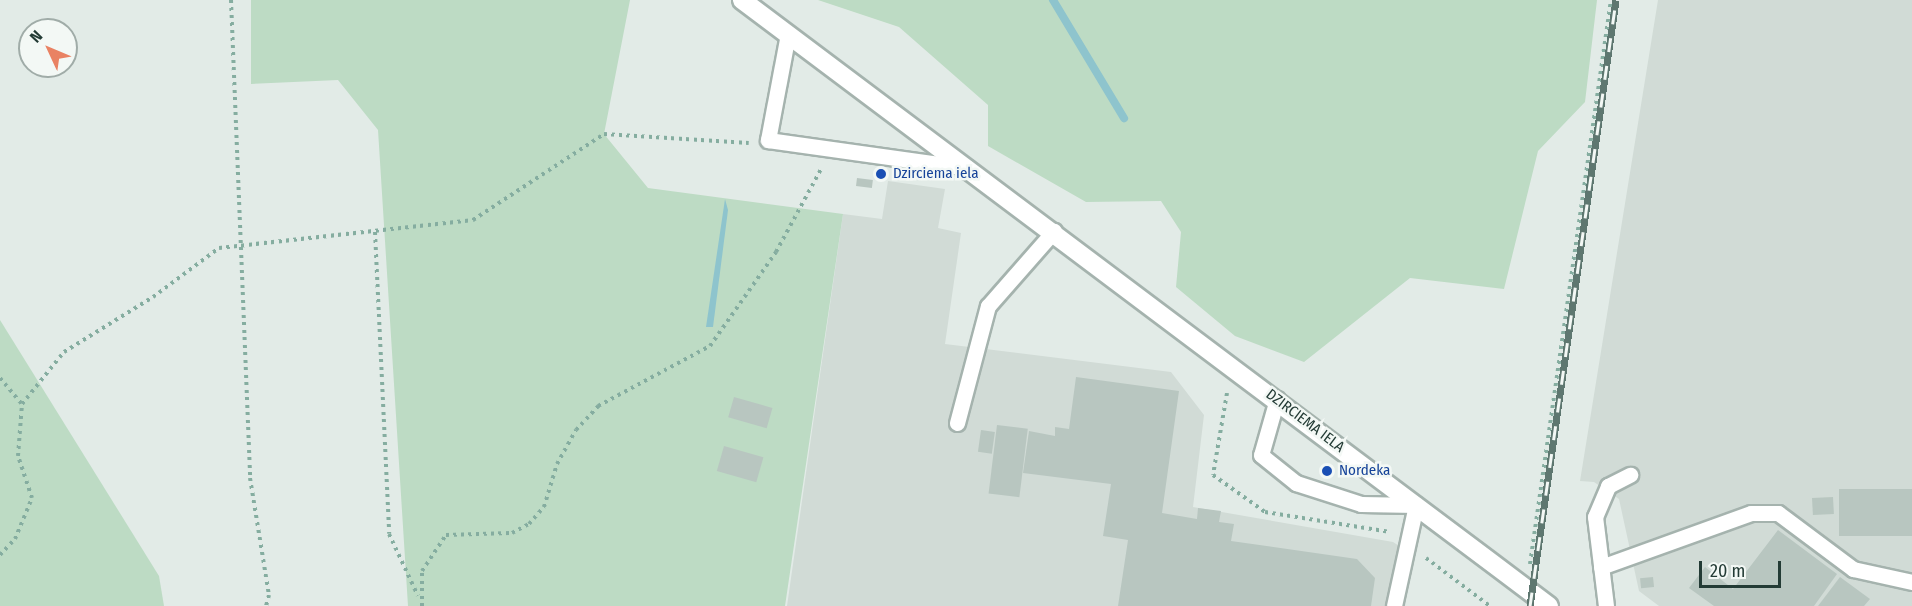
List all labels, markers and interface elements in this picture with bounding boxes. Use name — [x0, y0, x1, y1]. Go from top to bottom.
north arrow — [18, 18, 78, 78]
text: N — [26, 26, 46, 47]
place label: Dzirciema iela — [893, 165, 979, 183]
marker: Dzirciema iela — [874, 167, 888, 181]
street label: DZIRCIEMA IELA — [1262, 386, 1348, 456]
place label: Nordeka — [1339, 462, 1390, 480]
marker: Nordeka — [1320, 464, 1334, 478]
scale bar — [1702, 549, 1784, 587]
text: 20 m — [1710, 560, 1745, 582]

